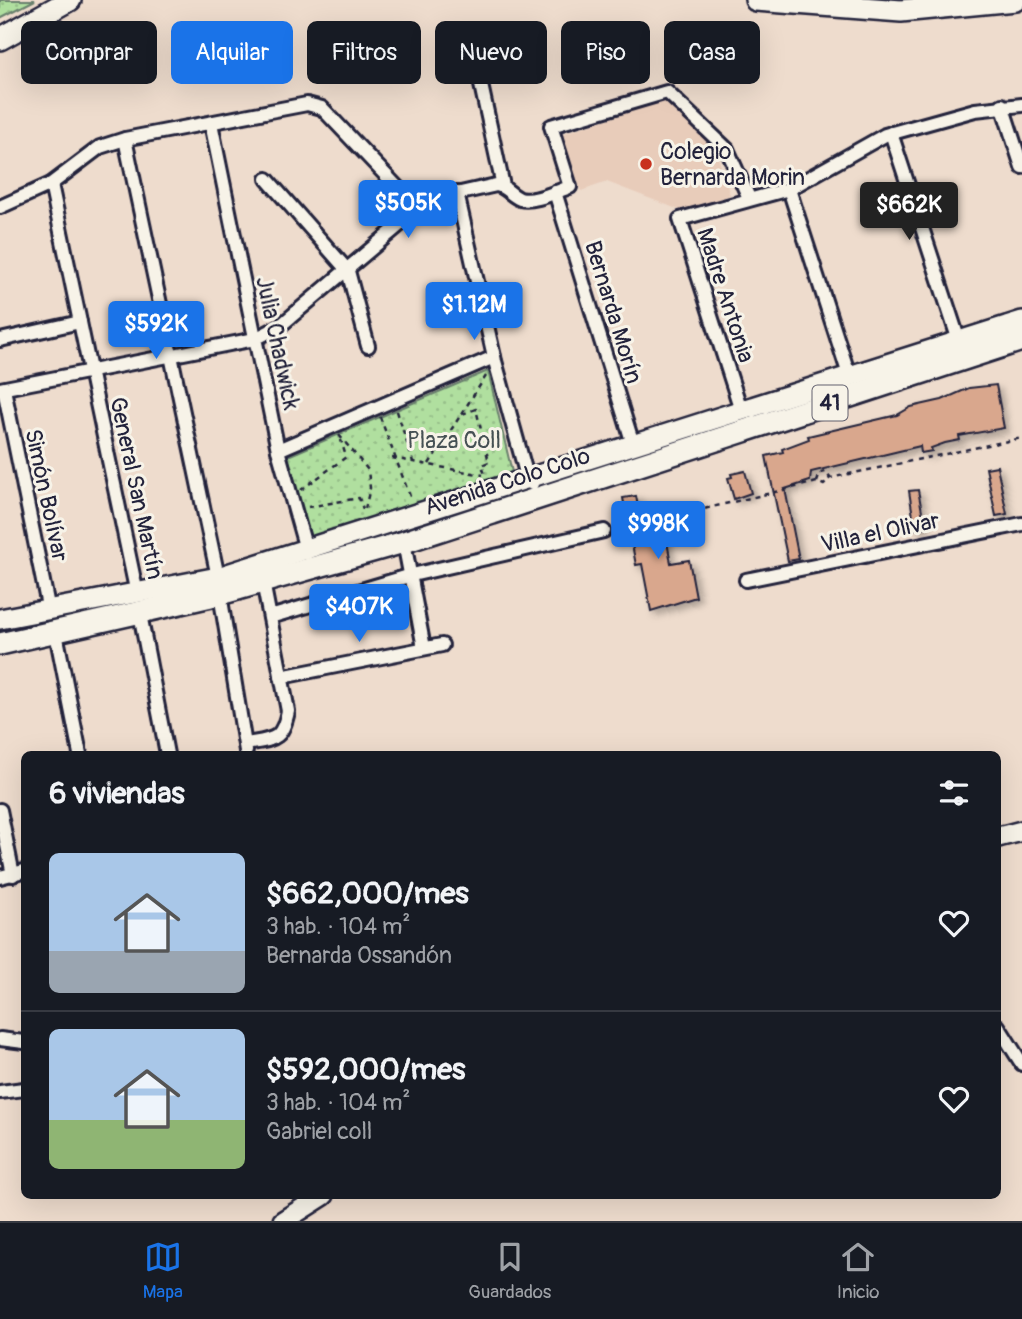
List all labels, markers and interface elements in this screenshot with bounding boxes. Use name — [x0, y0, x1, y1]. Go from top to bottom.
chip: Comprar — [21, 21, 157, 84]
chip: Alquilar — [171, 21, 293, 84]
chip: Filtros — [307, 21, 421, 84]
chip: Nuevo — [435, 21, 547, 84]
chip: Piso — [561, 21, 650, 84]
chip: Casa — [664, 21, 760, 84]
place label: Colegio Bernarda Morin — [660, 137, 805, 192]
marker: Colegio Bernarda Morin — [638, 156, 654, 172]
pin: $505K — [359, 180, 457, 240]
pin: $662K — [860, 182, 958, 242]
text: $505K — [375, 188, 441, 217]
text: $662K — [876, 190, 942, 219]
street label: Madre Antonia — [690, 224, 761, 366]
street label: Bernarda Morín — [578, 237, 649, 387]
street label: Julia Chadwick — [249, 274, 306, 413]
pin: $1.12M — [417, 282, 531, 342]
text: $1.12M — [442, 290, 506, 319]
pin: $592K — [107, 302, 205, 361]
text: $592K — [124, 309, 188, 338]
road number: 41 — [812, 386, 848, 420]
street label: General San Martín — [103, 394, 170, 582]
street label: Simón Bolívar — [18, 426, 75, 564]
park label: Plaza Coll — [407, 426, 501, 455]
street label: Avenida Colo Colo — [421, 441, 594, 522]
pin: $998K — [609, 502, 707, 561]
street label: Villa el Olivar — [818, 506, 942, 559]
text: $998K — [627, 509, 689, 538]
pin: $407K — [310, 584, 408, 644]
text: $407K — [325, 592, 393, 621]
icon: filters — [935, 774, 973, 812]
text: 6 viviendas — [49, 775, 185, 812]
text: $662,000/mes — [266, 875, 469, 912]
icon: home — [105, 881, 189, 965]
icon: heart — [935, 904, 973, 942]
text: 3 hab. · 104 m² — [266, 912, 410, 941]
text: Bernarda Ossandón — [266, 941, 452, 970]
text: $592,000/mes — [266, 1051, 465, 1088]
icon: home — [105, 1057, 189, 1141]
icon: heart — [935, 1080, 973, 1118]
text: 3 hab. · 104 m² — [266, 1088, 410, 1117]
text: Gabriel coll — [266, 1117, 372, 1146]
tab: Mapa — [143, 1238, 183, 1304]
tab: Guardados — [468, 1238, 551, 1304]
tab: Inicio — [837, 1238, 879, 1304]

